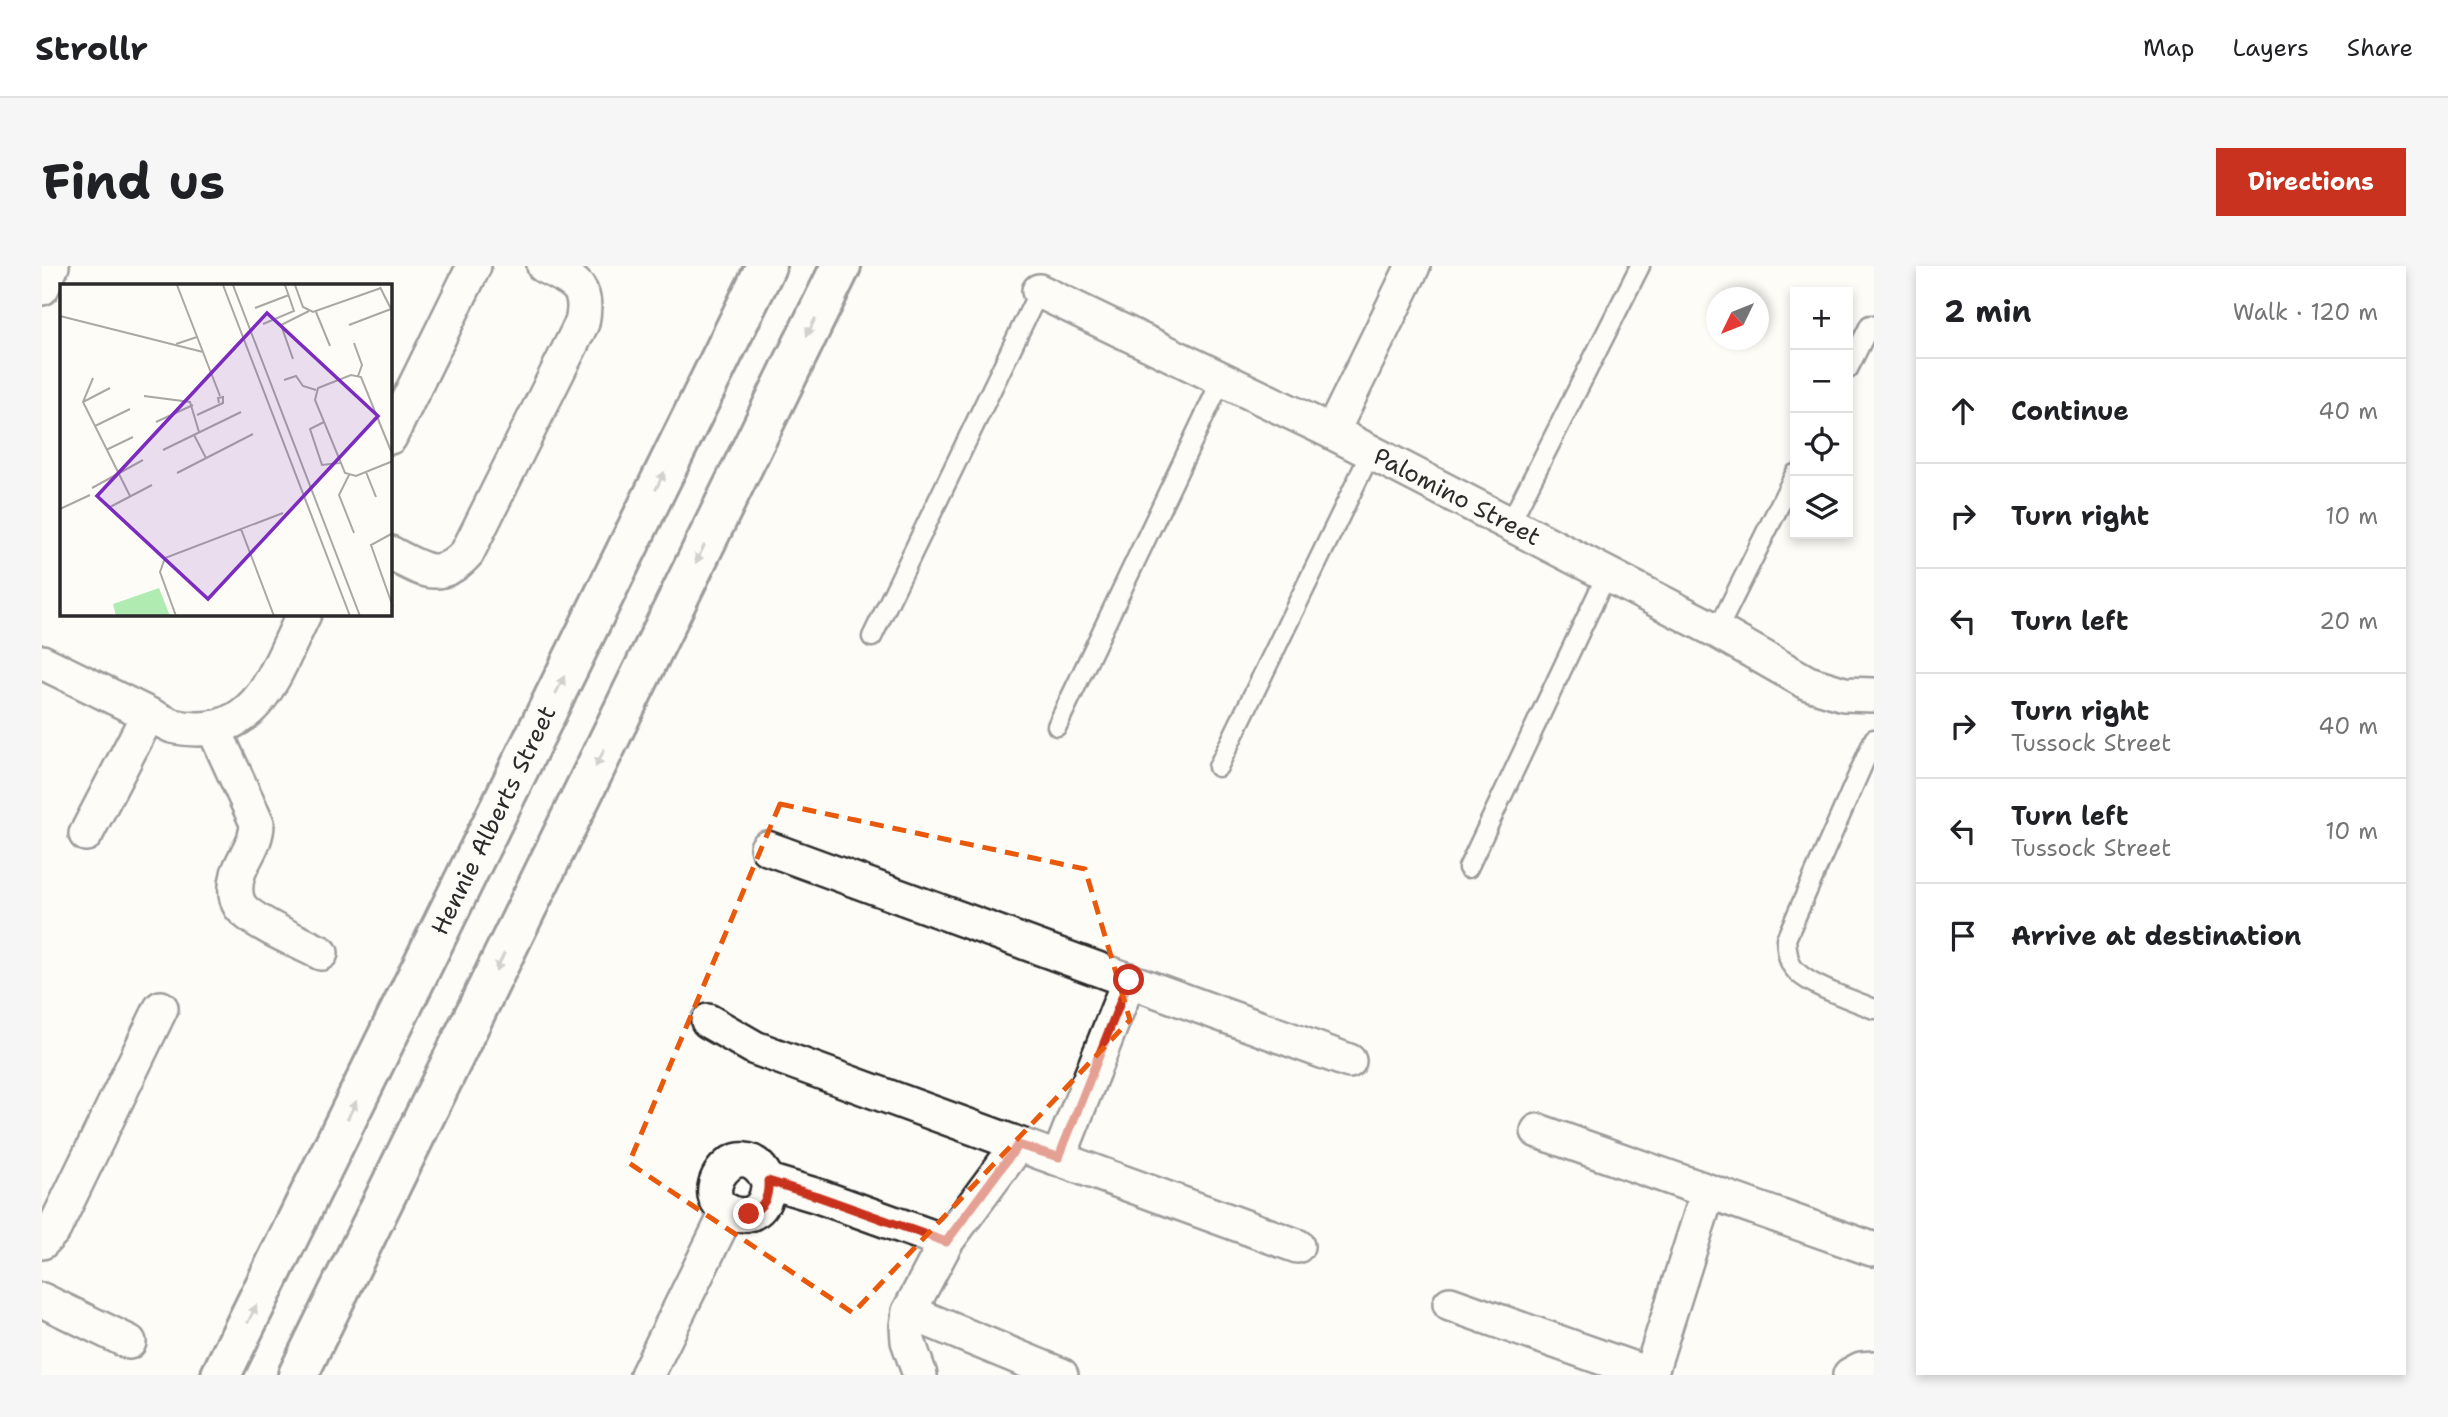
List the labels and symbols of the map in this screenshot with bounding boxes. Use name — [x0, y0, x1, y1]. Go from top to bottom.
inset map — [60, 284, 392, 616]
north arrow — [1706, 287, 1769, 350]
one-way arrow — [805, 317, 816, 337]
street label: Palomino Street — [1368, 440, 1546, 553]
one-way arrow — [654, 471, 666, 491]
one-way arrow — [694, 544, 705, 564]
one-way arrow — [554, 675, 566, 695]
street label: Hennie Alberts Street — [424, 700, 563, 940]
one-way arrow — [594, 748, 606, 768]
one-way arrow — [494, 952, 506, 972]
route start — [1113, 964, 1144, 995]
one-way arrow — [347, 1100, 358, 1120]
route end — [733, 1198, 764, 1229]
one-way arrow — [246, 1304, 257, 1324]

